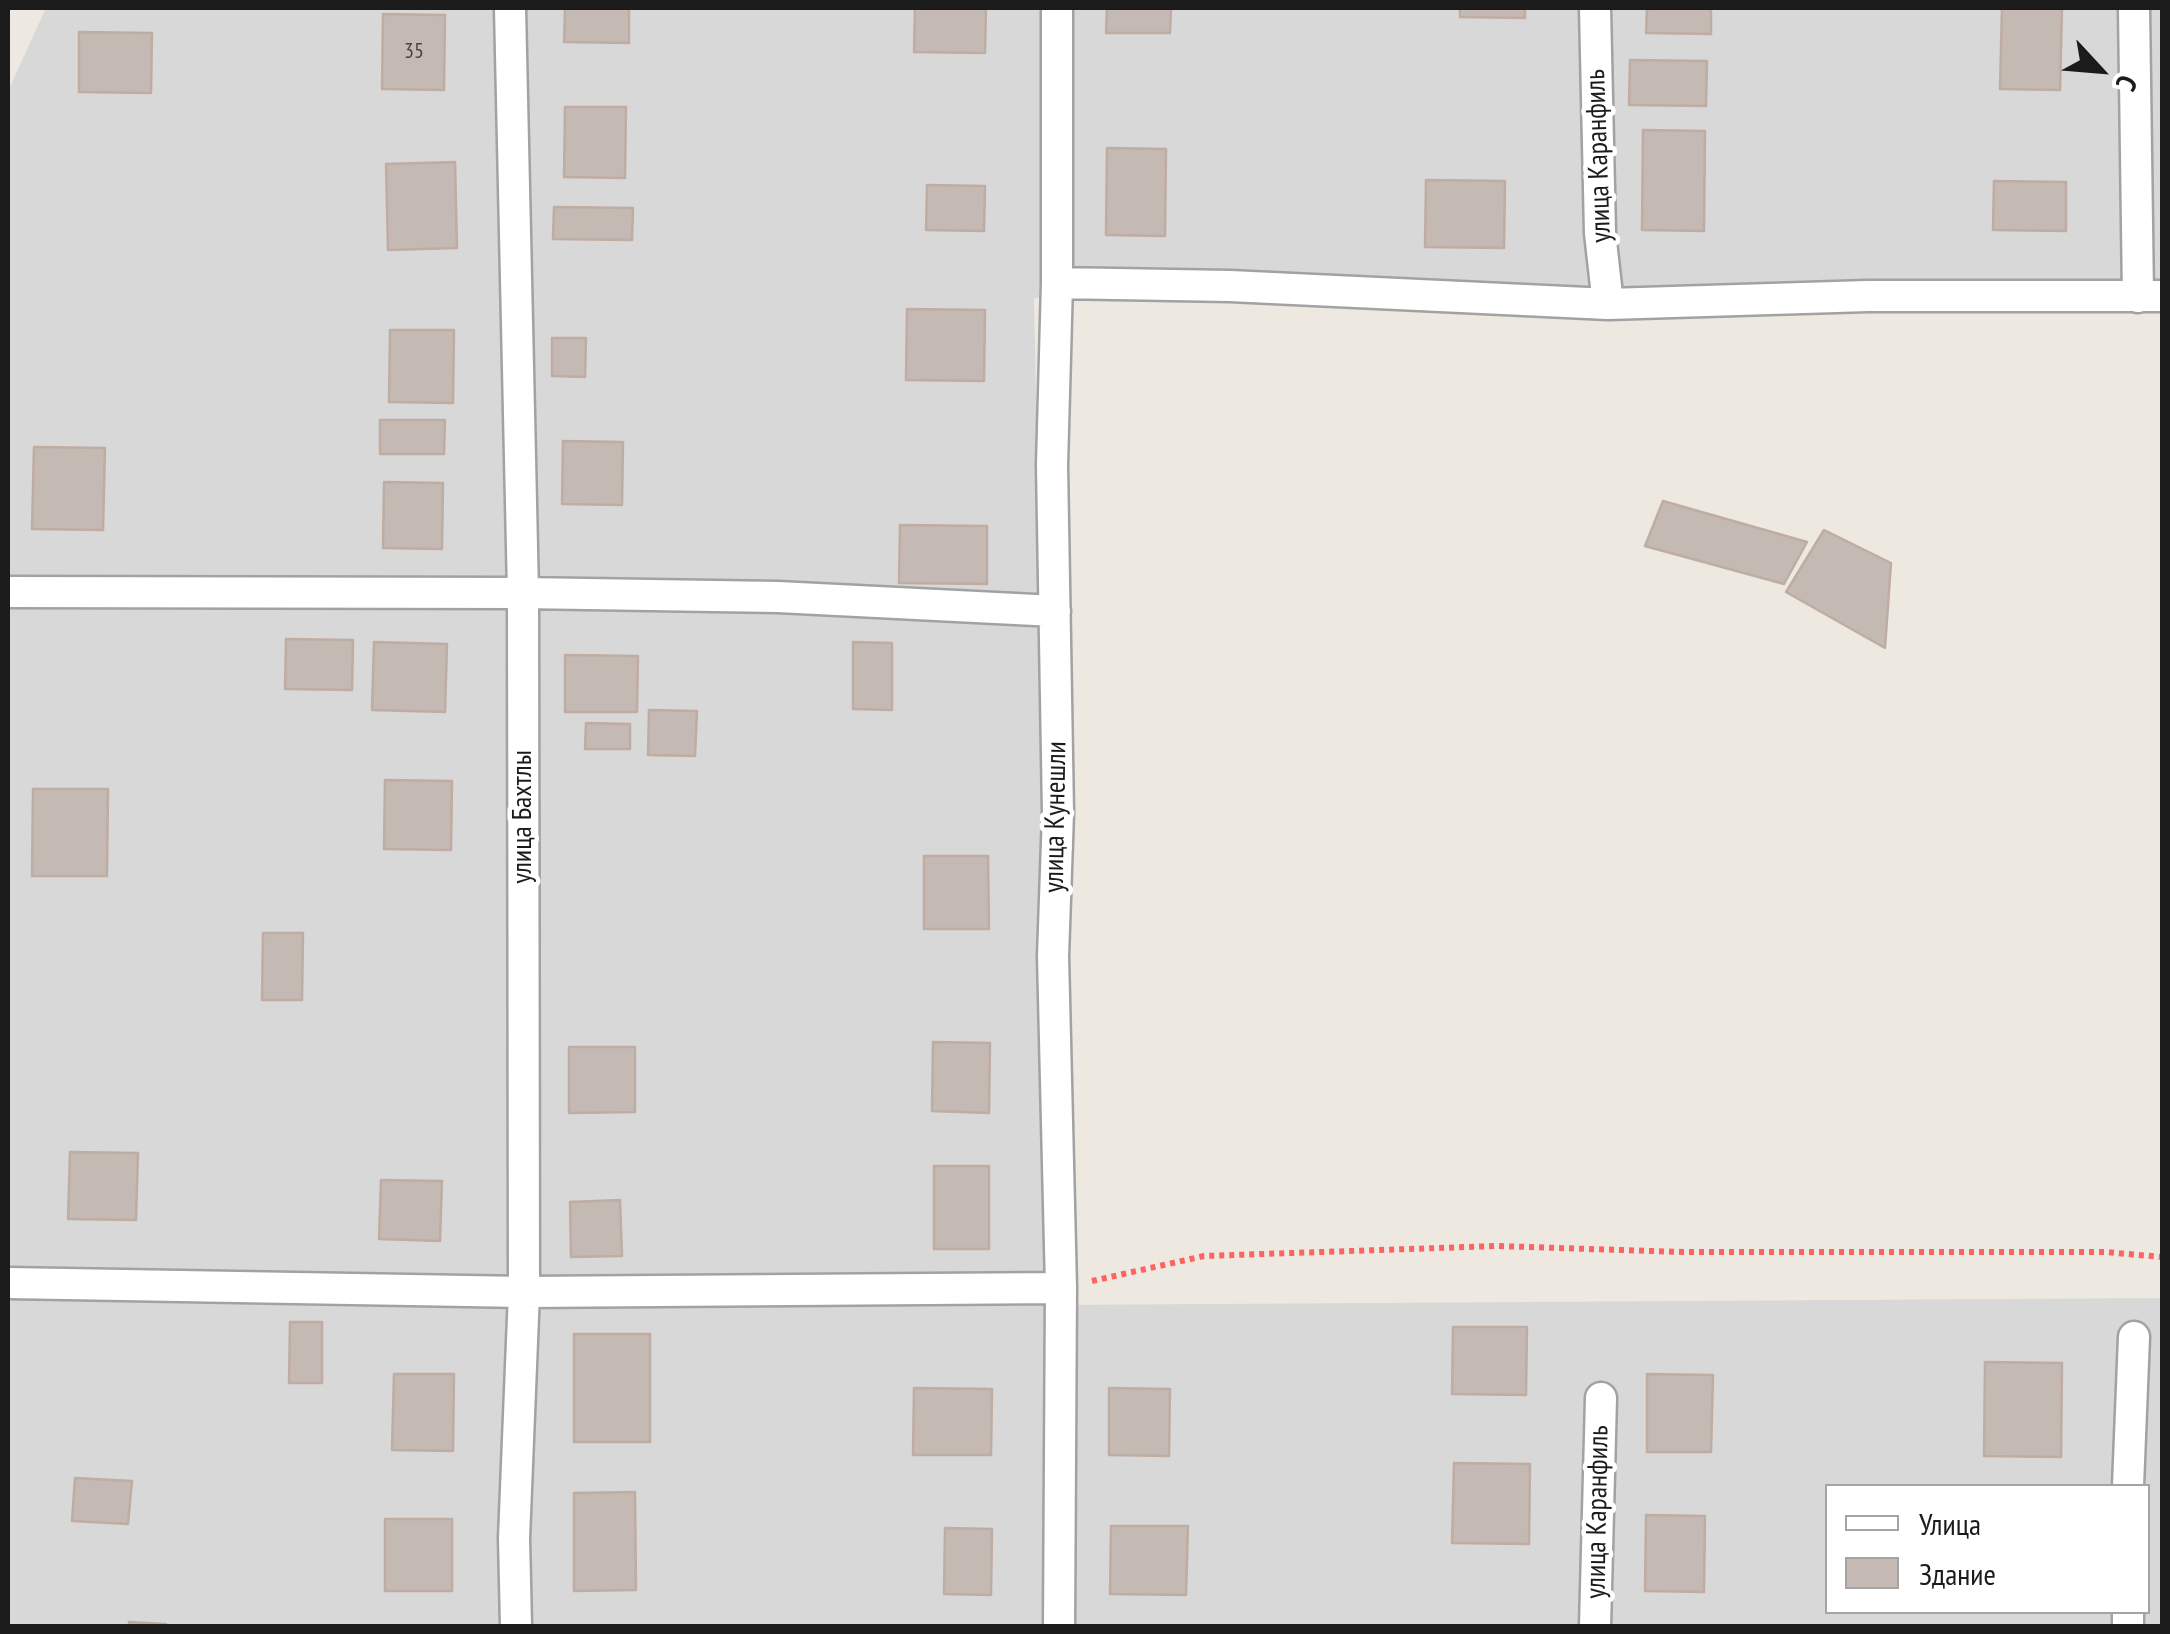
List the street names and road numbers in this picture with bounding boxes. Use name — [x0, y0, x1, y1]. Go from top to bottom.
street label: улица Каранфиль — [1579, 69, 1619, 243]
street label: улица Кунешли — [1038, 741, 1074, 893]
street label: улица Бахтлы — [506, 750, 540, 884]
street label: улица Каранфиль — [1580, 1425, 1616, 1599]

